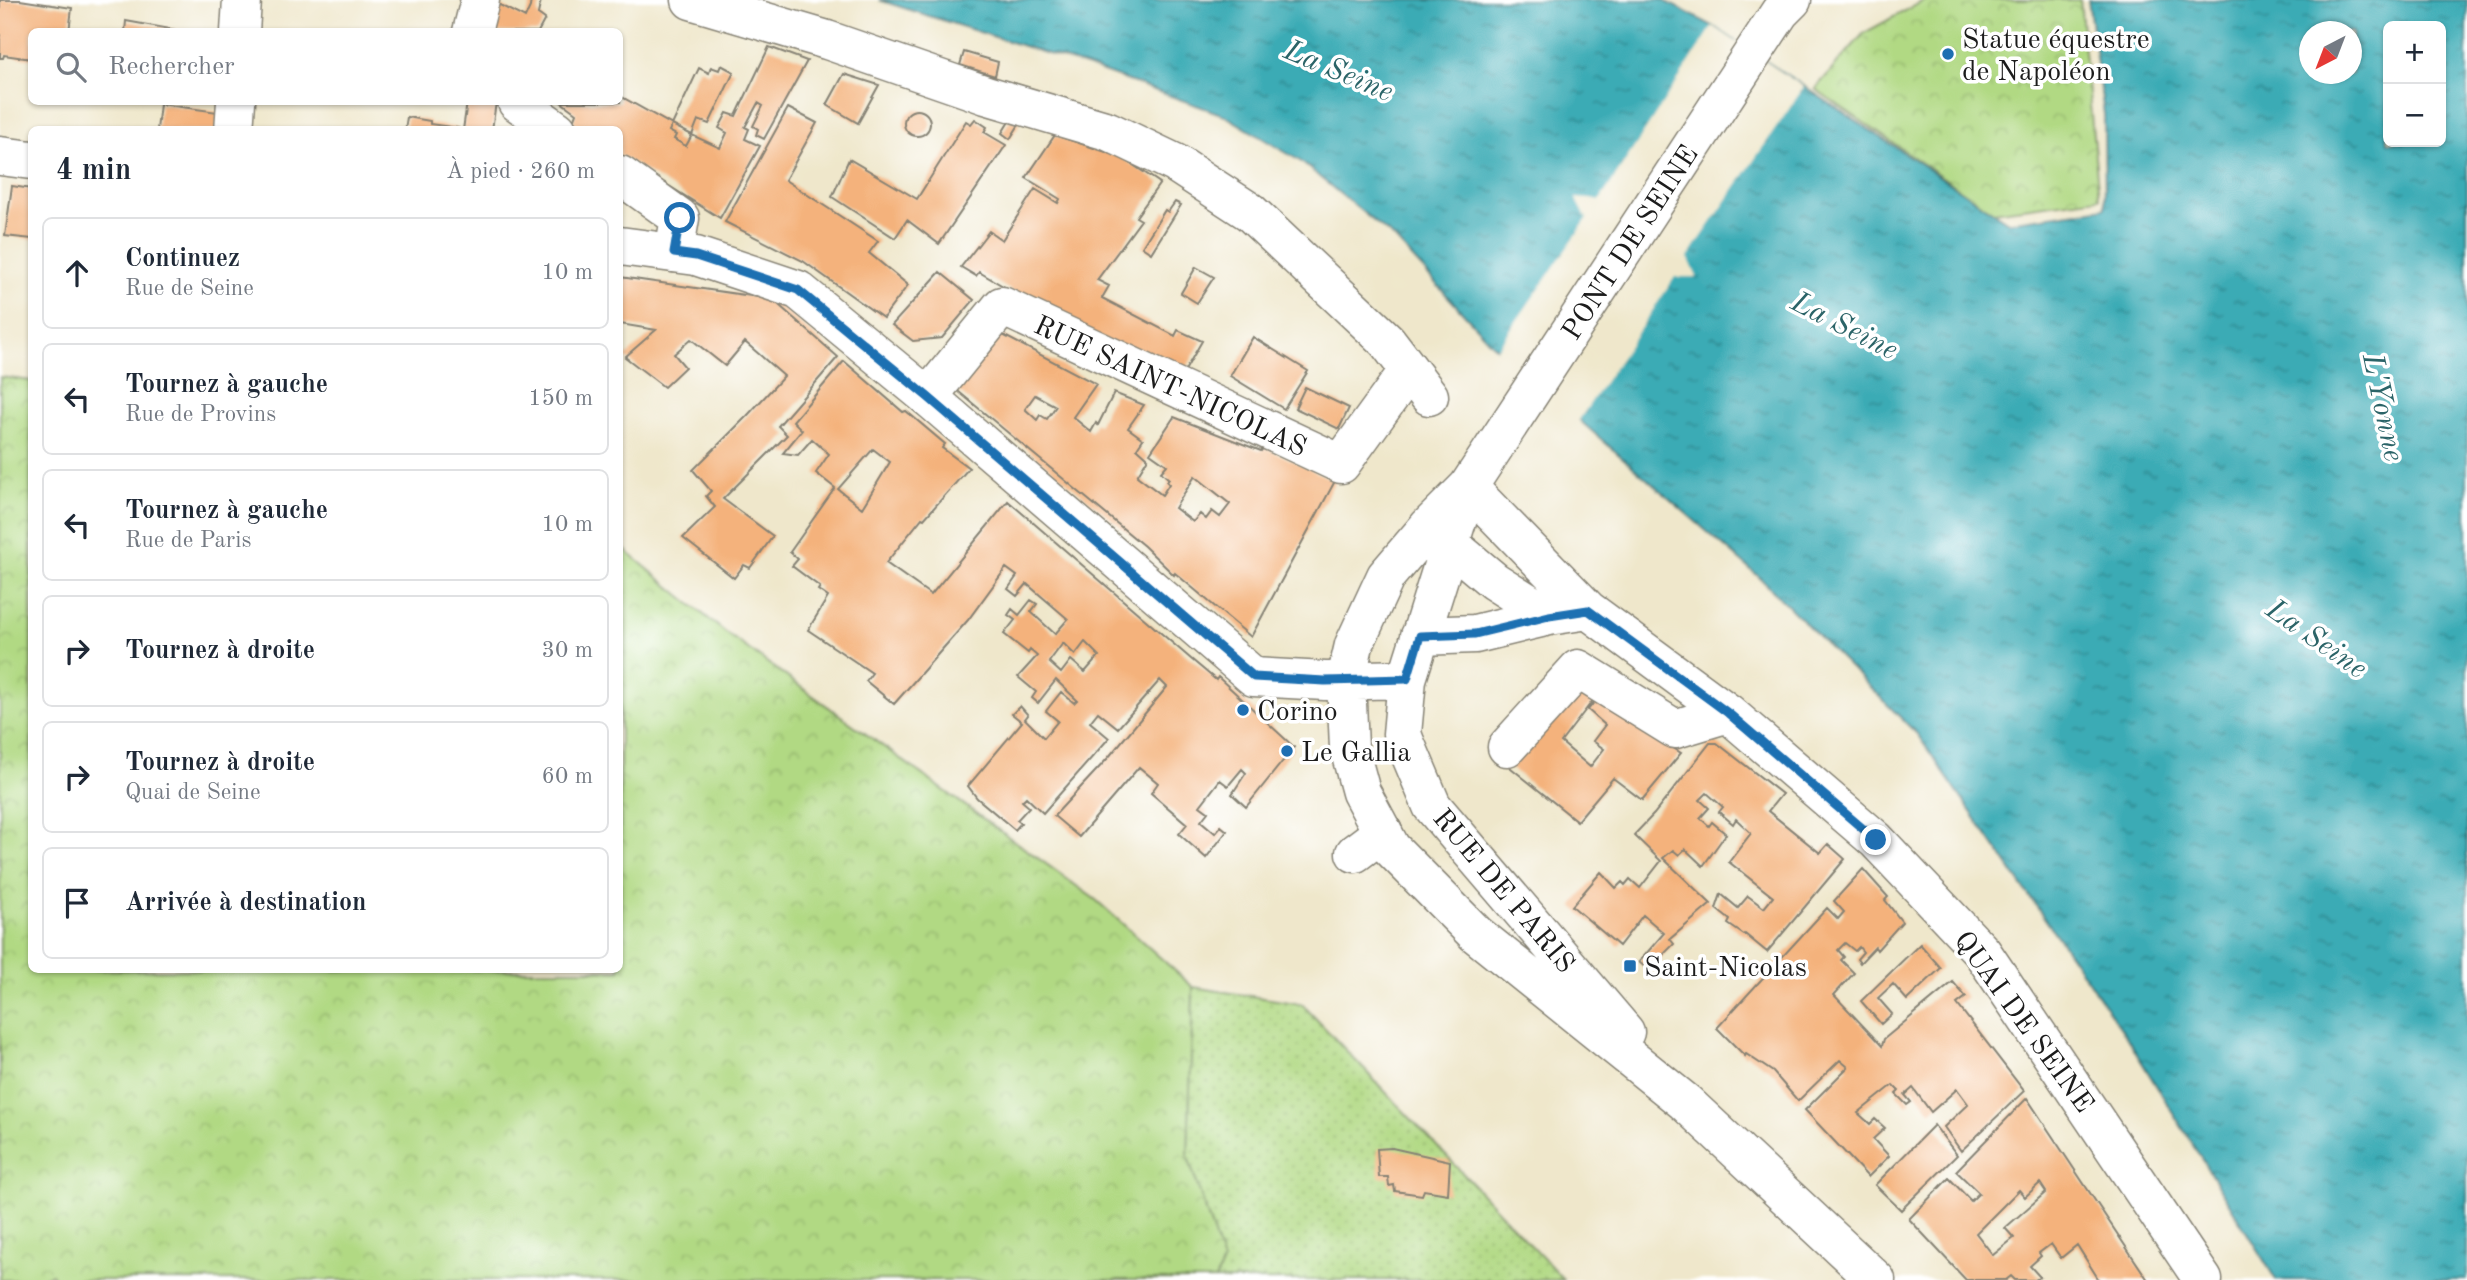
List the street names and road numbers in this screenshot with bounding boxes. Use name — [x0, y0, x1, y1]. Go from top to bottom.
street label: PONT DE SEINE — [1558, 141, 1705, 346]
street label: RUE SAINT-NICOLAS — [1029, 312, 1310, 463]
street label: RUE DE PARIS — [1426, 805, 1579, 979]
street label: QUAI DE SEINE — [1948, 927, 2098, 1119]

